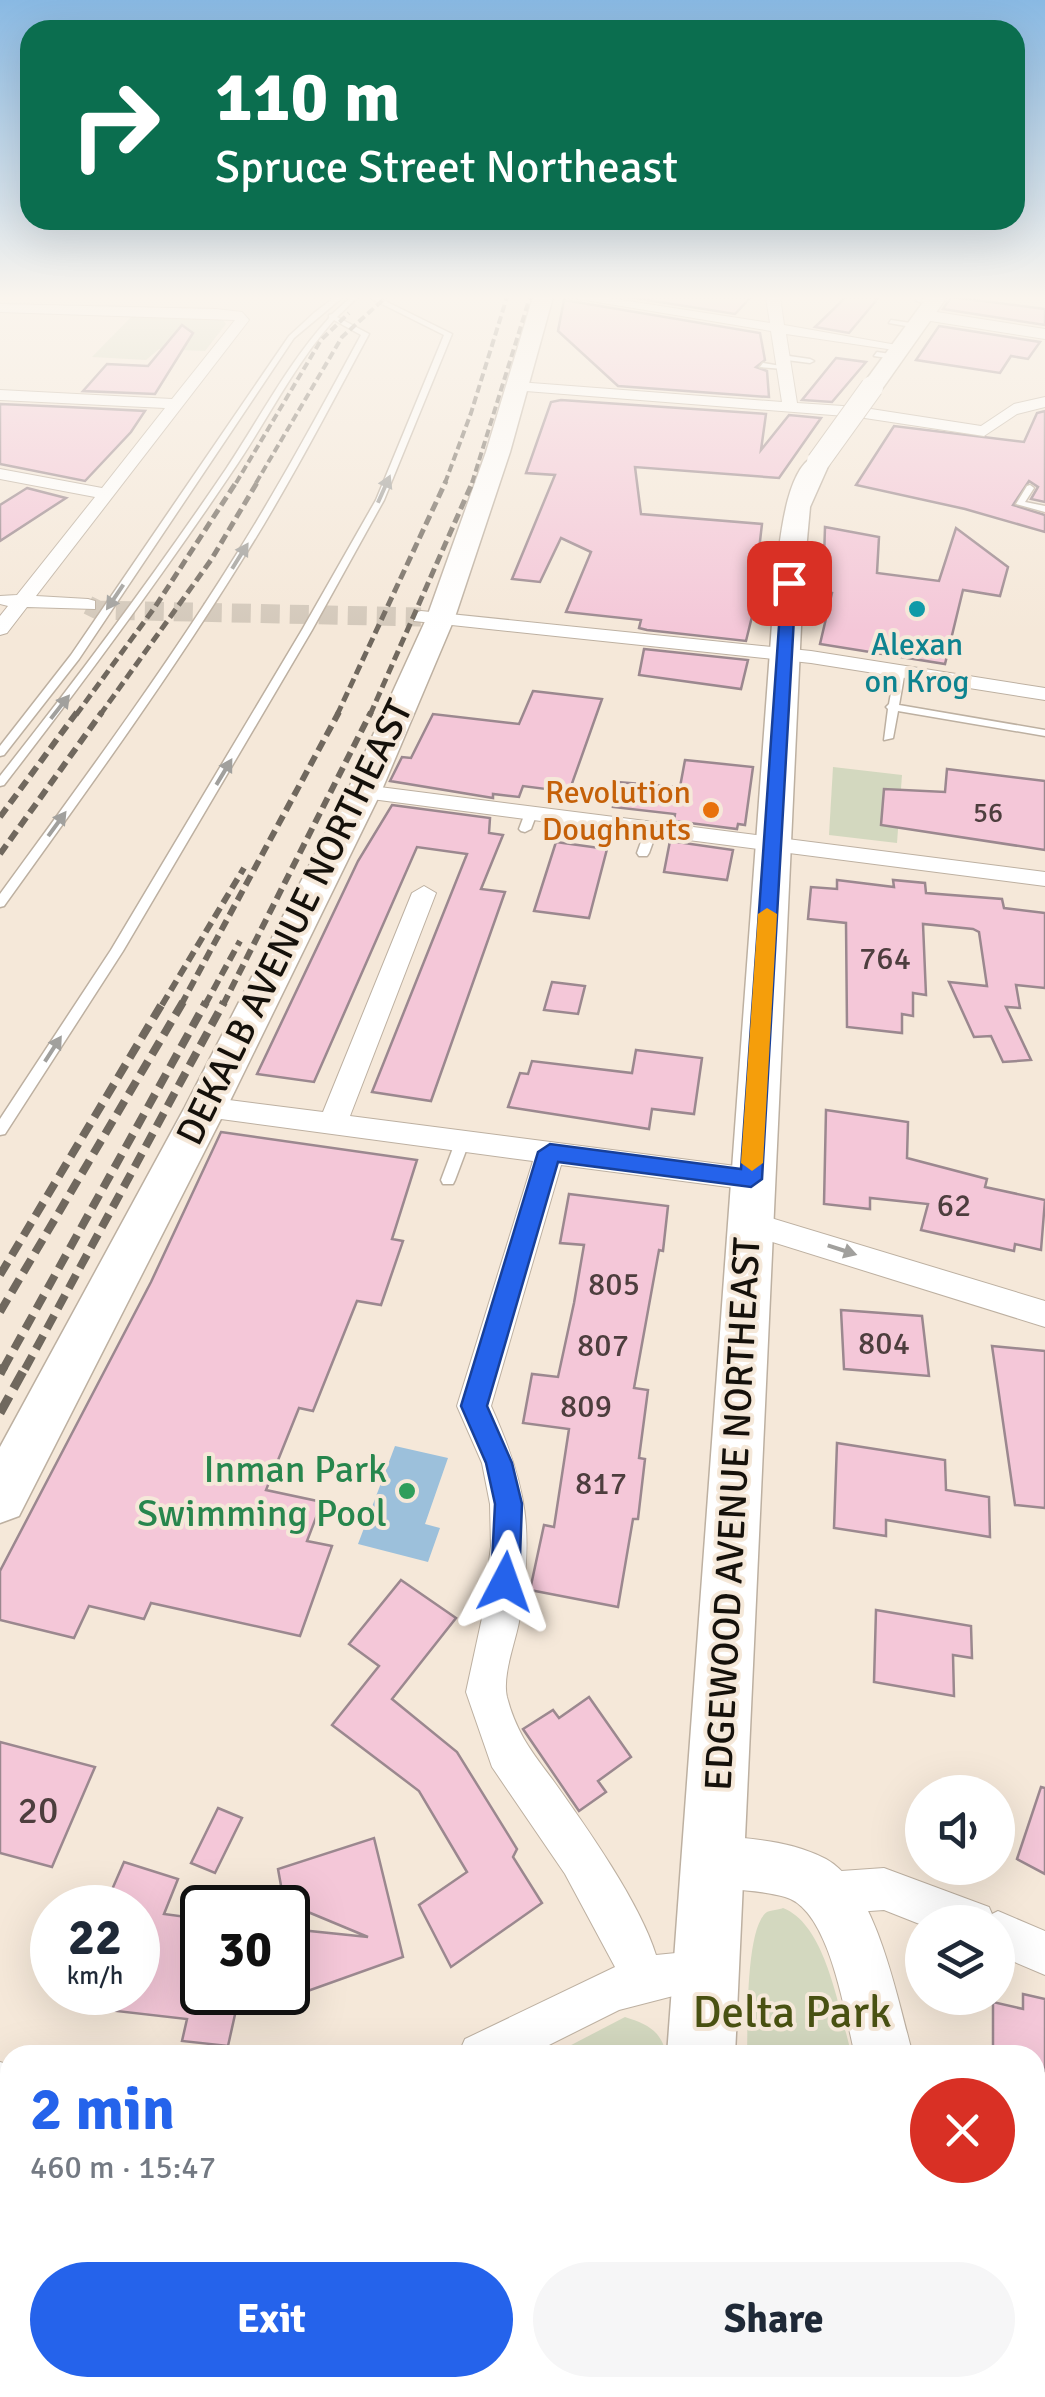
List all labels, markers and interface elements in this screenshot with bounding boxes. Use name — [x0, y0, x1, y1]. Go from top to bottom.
text: 110 m — [215, 54, 400, 140]
icon: right — [50, 60, 180, 190]
text: Spruce Street Northeast — [215, 140, 678, 195]
one-way arrow — [376, 474, 392, 504]
pin — [747, 541, 832, 626]
one-way arrow — [230, 542, 249, 569]
icon: arrive — [762, 556, 817, 611]
one-way arrow — [106, 584, 125, 611]
marker: Alexan on Krog — [906, 598, 928, 620]
place label: Alexan on Krog — [865, 625, 969, 701]
street label: DEKALB AVENUE NORTHEAST — [166, 692, 423, 1153]
one-way arrow — [50, 694, 70, 720]
one-way arrow — [214, 758, 232, 786]
place label: Revolution Doughnuts — [542, 773, 691, 849]
house number: 56 — [973, 796, 1003, 830]
marker: Revolution Doughnuts — [700, 799, 722, 821]
one-way arrow — [47, 811, 66, 837]
house number: 764 — [859, 939, 911, 978]
one-way arrow — [44, 1035, 62, 1062]
house number: 62 — [937, 1186, 971, 1225]
street label: EDGEWOOD AVENUE NORTHEAST — [695, 1236, 770, 1792]
one-way arrow — [827, 1243, 857, 1258]
house number: 805 — [588, 1265, 640, 1304]
house number: 804 — [858, 1324, 910, 1363]
house number: 807 — [577, 1326, 629, 1365]
house number: 809 — [560, 1387, 612, 1426]
place label: Inman Park Swimming Pool — [137, 1446, 387, 1537]
house number: 817 — [575, 1464, 627, 1503]
marker: Inman Park Swimming Pool — [396, 1480, 418, 1502]
position arrow — [453, 1530, 557, 1634]
map controls — [905, 1775, 1015, 2015]
button: sound — [905, 1775, 1015, 1885]
house number: 20 — [17, 1787, 59, 1834]
speed limit sign: 30 — [180, 1885, 310, 2015]
button: layers — [905, 1905, 1015, 2015]
text: 22 — [68, 1907, 122, 1969]
text: km/h — [67, 1960, 123, 1991]
park label: Delta Park — [692, 1985, 892, 2040]
text: 2 min — [30, 2073, 175, 2147]
button: close — [910, 2078, 1015, 2183]
text: 460 m · 15:47 — [30, 2148, 216, 2187]
button: Exit — [30, 2262, 513, 2377]
button: Share — [533, 2262, 1015, 2377]

